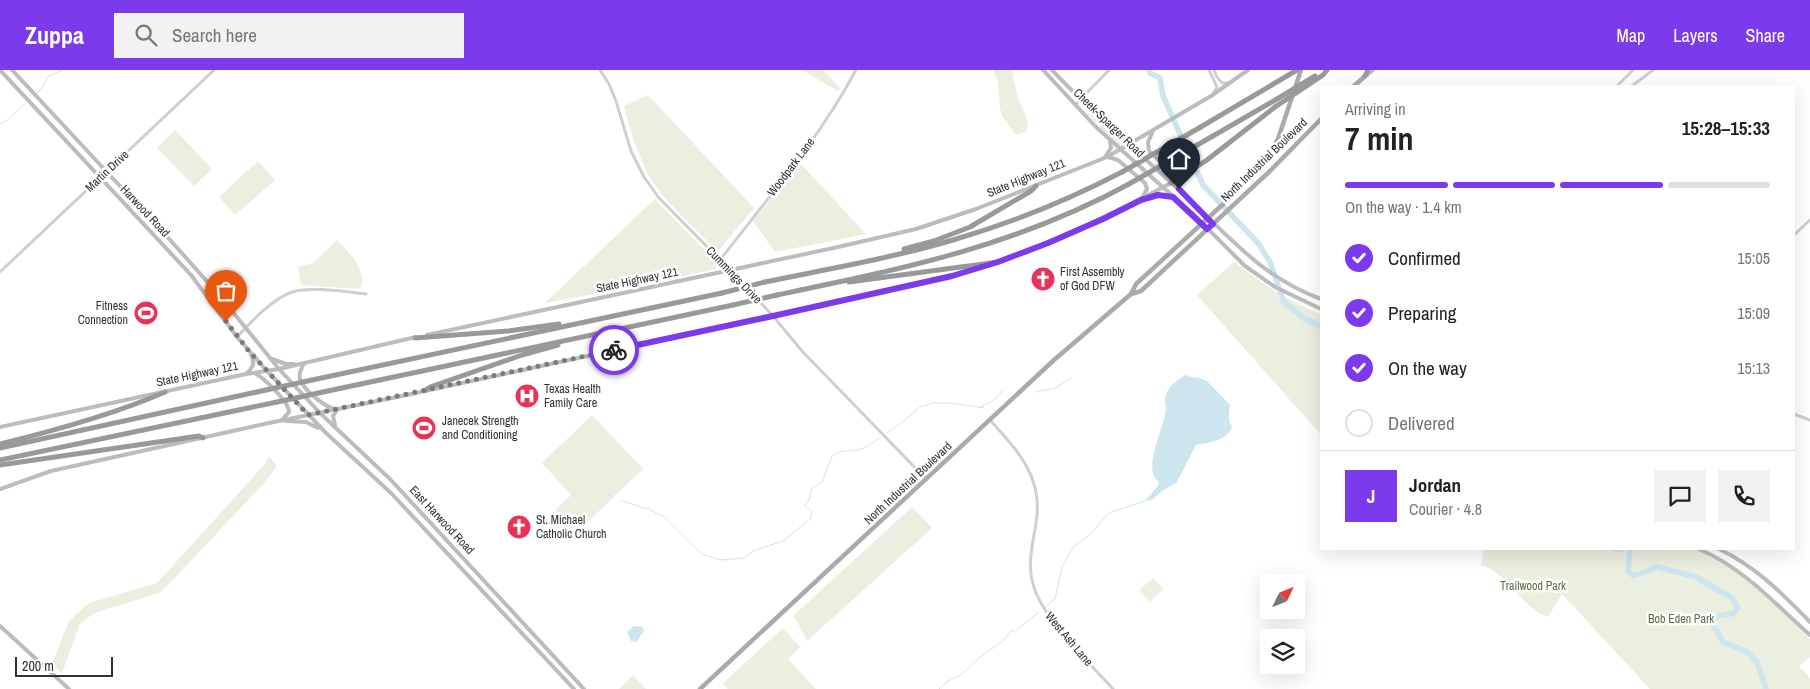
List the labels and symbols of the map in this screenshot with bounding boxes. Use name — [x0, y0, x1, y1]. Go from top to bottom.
street label: Cheek-Sparger Road — [1070, 85, 1148, 161]
street label: North Industrial Boulevard — [1217, 115, 1311, 205]
street label: Woodpark Lane — [764, 135, 818, 199]
pin — [1158, 138, 1200, 189]
street label: Martin Drive — [82, 147, 132, 195]
street label: State Highway 121 — [984, 155, 1068, 201]
street label: Harwood Road — [117, 182, 173, 240]
street label: Cummings Drive — [703, 243, 765, 307]
street label: State Highway 121 — [595, 263, 680, 296]
place label: First Assembly of God DFW — [1060, 264, 1125, 294]
church icon: First Assembly of God DFW — [1030, 266, 1056, 292]
pin — [205, 270, 247, 321]
place label: Fitness Connection — [78, 298, 128, 328]
sports icon: Fitness Connection — [133, 300, 159, 326]
courier — [589, 325, 639, 375]
street label: State Highway 121 — [155, 357, 240, 390]
place label: Texas Health Family Care — [544, 381, 601, 411]
hospital icon: Texas Health Family Care — [514, 383, 540, 409]
place label: Janecek Strength and Conditioning — [442, 413, 519, 443]
sports icon: Janecek Strength and Conditioning — [411, 415, 437, 441]
street label: North Industrial Boulevard — [861, 438, 955, 528]
street label: East Harwood Road — [406, 482, 478, 558]
place label: St. Michael Catholic Church — [536, 512, 607, 542]
church icon: St. Michael Catholic Church — [506, 514, 532, 540]
north arrow — [1260, 574, 1305, 619]
park label: Trailwood Park — [1500, 578, 1566, 594]
street label: West Ash Lane — [1042, 609, 1096, 669]
park label: Bob Eden Park — [1648, 611, 1714, 627]
scale bar — [15, 654, 112, 677]

